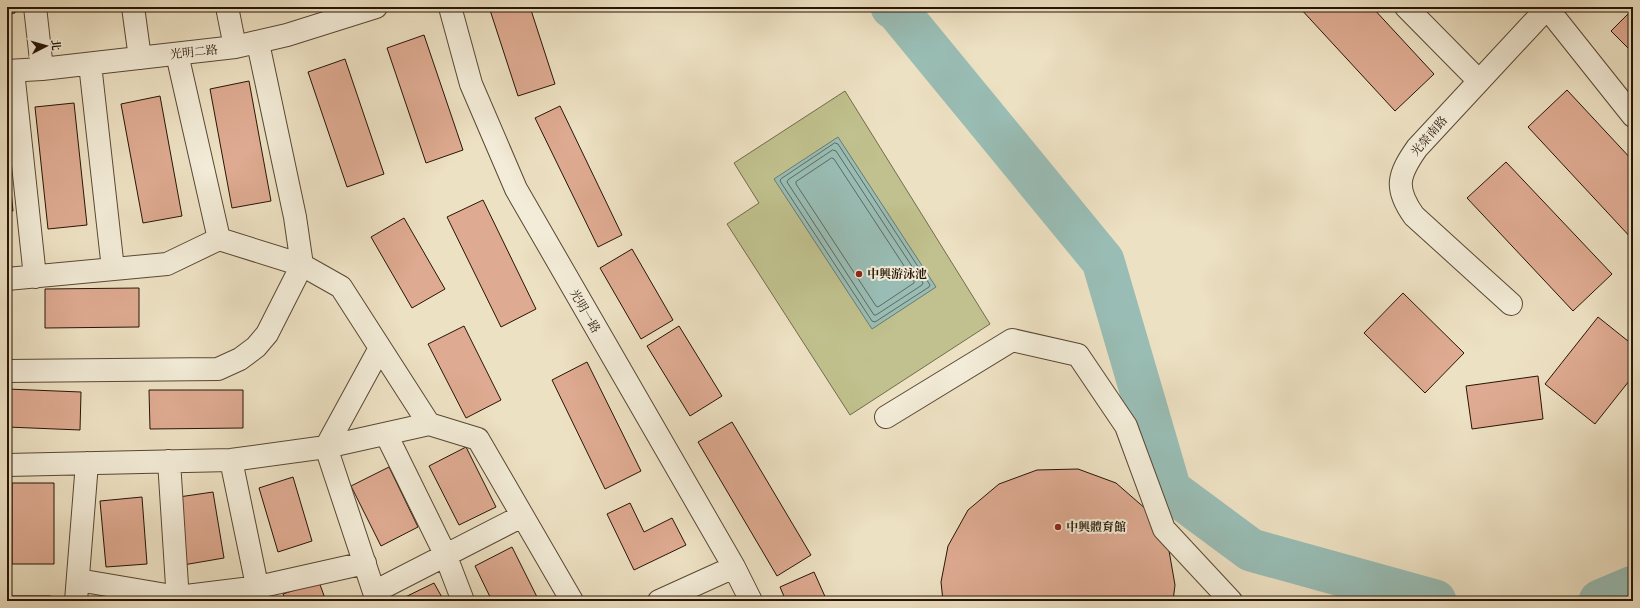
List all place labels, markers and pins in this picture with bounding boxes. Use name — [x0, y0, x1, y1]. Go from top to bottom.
place label: 中興游泳池 — [867, 267, 927, 281]
marker: 中興游泳池 — [854, 269, 864, 279]
place label: 中興體育館 — [1066, 520, 1126, 534]
marker: 中興體育館 — [1053, 522, 1063, 532]

